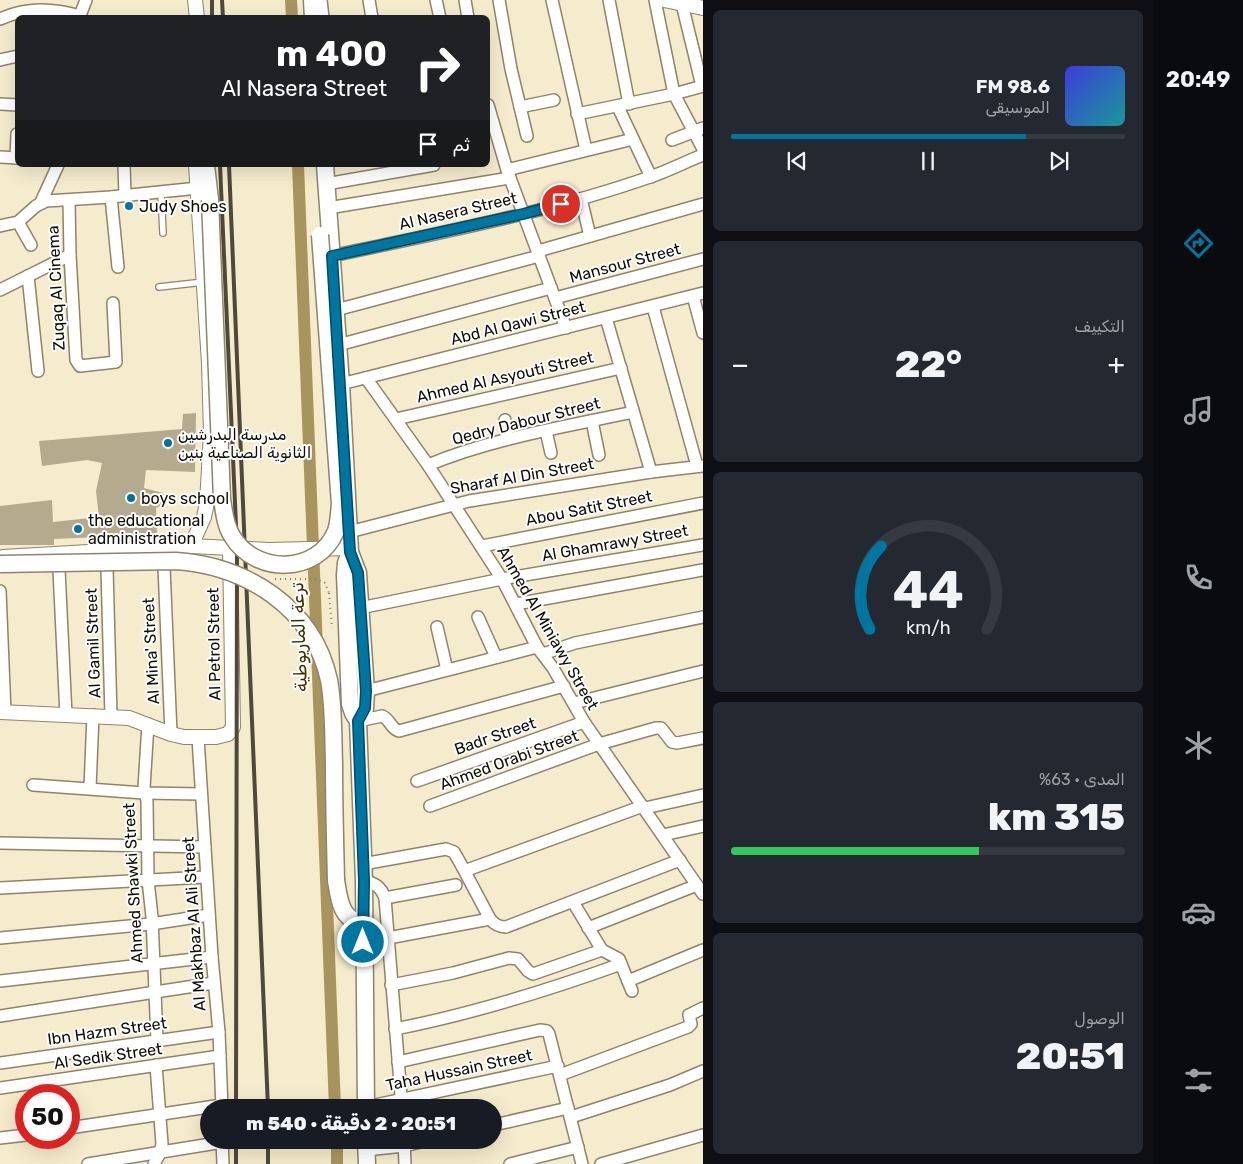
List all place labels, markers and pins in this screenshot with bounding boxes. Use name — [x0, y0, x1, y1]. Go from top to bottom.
pin — [540, 183, 582, 225]
place label: Judy Shoes — [139, 197, 227, 216]
marker: Judy Shoes — [123, 200, 135, 212]
place label: مدرسة البدرشين الثانوية الصناعية بنين — [178, 425, 311, 463]
marker: مدرسة البدرشين الثانوية الصناعية بنين — [162, 437, 174, 449]
place label: boys school — [141, 489, 229, 508]
marker: boys school — [125, 492, 137, 504]
place label: the educational administration — [88, 511, 204, 548]
marker: the educational administration — [72, 523, 84, 535]

